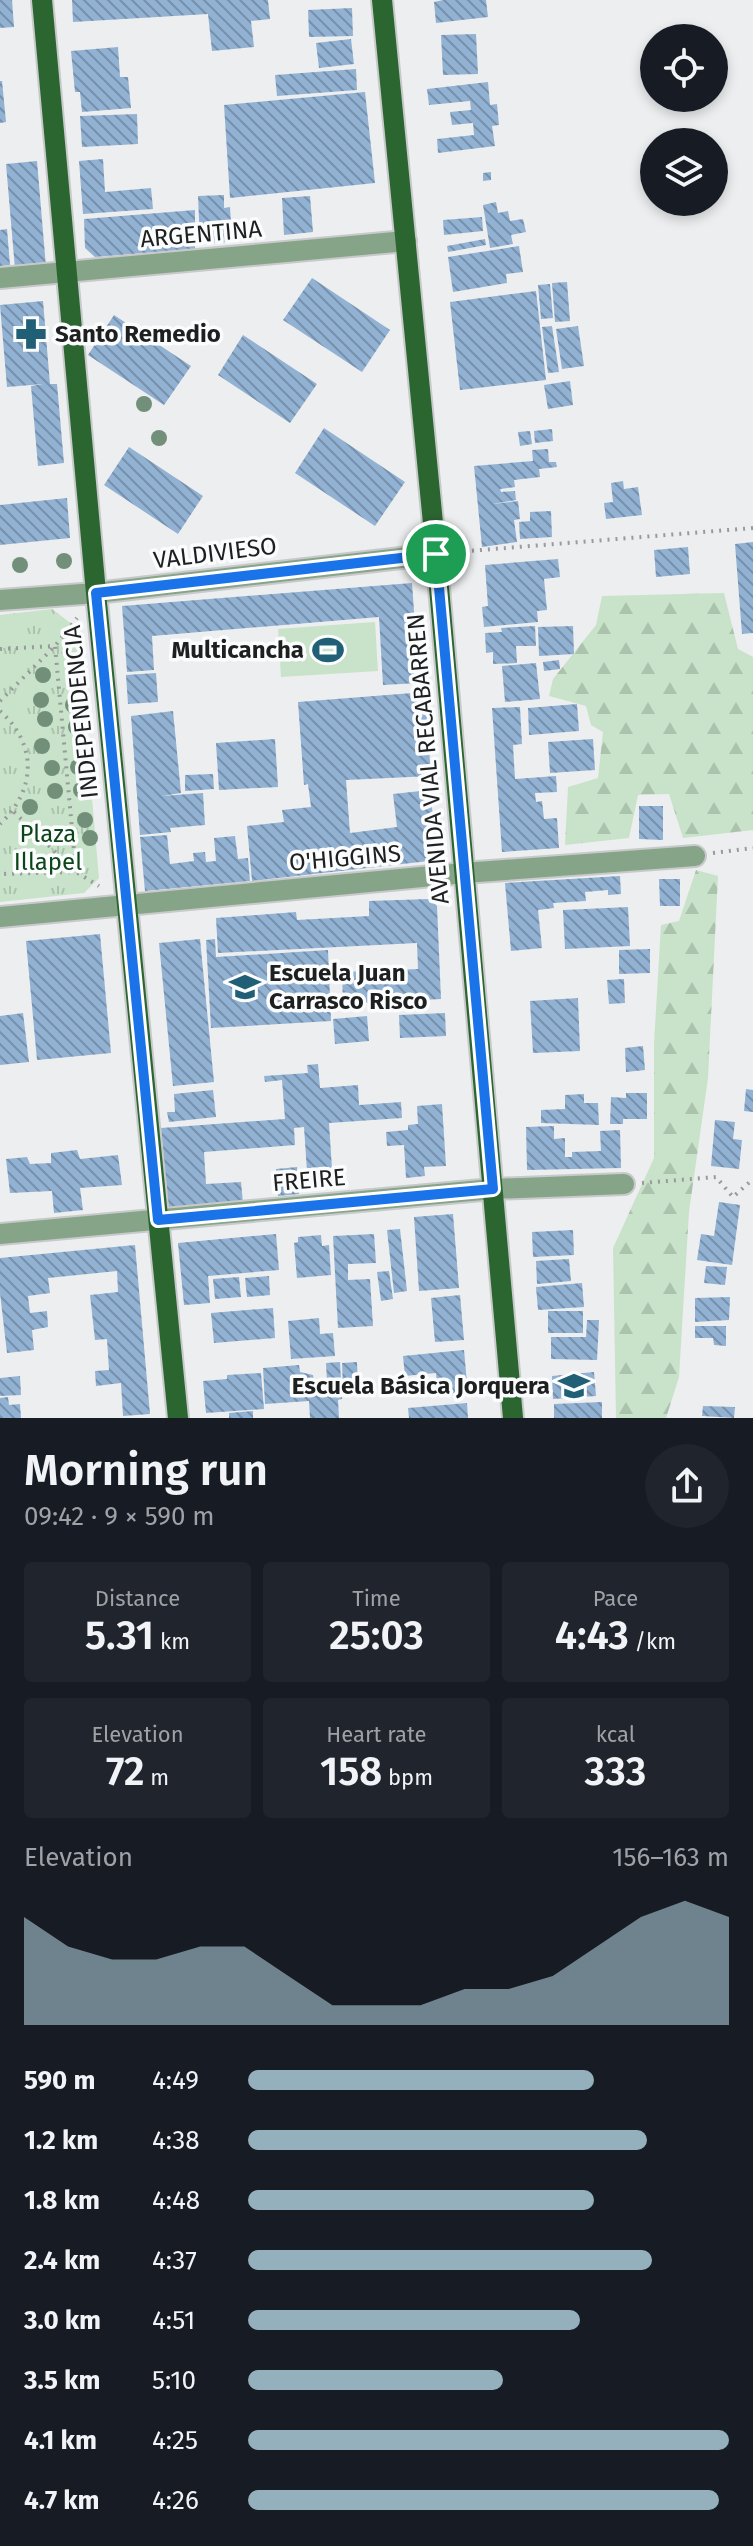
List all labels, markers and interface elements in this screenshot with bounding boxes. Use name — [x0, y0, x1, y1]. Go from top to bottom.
map controls — [640, 24, 728, 216]
button: locate — [640, 24, 728, 112]
button: layers — [640, 128, 728, 216]
street label: ARGENTINA — [139, 215, 263, 253]
pharmacy icon: Santo Remedio — [14, 317, 48, 351]
place label: Santo Remedio — [55, 320, 221, 348]
pin — [402, 520, 470, 588]
street label: VALDIVIESO — [152, 532, 278, 574]
icon: arrive — [414, 532, 458, 576]
street label: AVENIDA VIAL RECABARREN — [401, 613, 455, 905]
street label: INDEPENDENCIA — [58, 624, 104, 800]
sports icon: Multicancha — [311, 633, 345, 667]
place label: Multicancha — [171, 636, 304, 664]
park label: Plaza Illapel — [14, 820, 82, 876]
street label: O'HIGGINS — [288, 839, 402, 877]
place label: Escuela Juan Carrasco Risco — [269, 959, 428, 1015]
school or university icon: Escuela Juan Carrasco Risco — [228, 970, 262, 1004]
street label: FREIRE — [271, 1163, 347, 1197]
school or university icon: Escuela Básica Jorquera — [557, 1369, 591, 1403]
place label: Escuela Básica Jorquera — [292, 1372, 550, 1400]
text: Morning run — [24, 1444, 268, 1497]
button: share — [645, 1444, 729, 1528]
text: 09:42 · 9 × 590 m — [24, 1501, 215, 1532]
text: Distance — [95, 1585, 180, 1612]
text: Time — [352, 1585, 401, 1612]
text: Pace — [593, 1585, 638, 1612]
text: 5.31 — [85, 1612, 154, 1660]
text: 25:03 — [329, 1612, 424, 1660]
text: 4:43 — [555, 1612, 629, 1660]
text: km — [154, 1628, 190, 1655]
text: /km — [629, 1628, 676, 1655]
text: Elevation — [91, 1721, 184, 1748]
text: Heart rate — [326, 1721, 427, 1748]
text: kcal — [596, 1721, 635, 1748]
text: 72 — [106, 1748, 144, 1796]
text: 158 — [320, 1748, 382, 1796]
text: 333 — [585, 1748, 646, 1796]
text: m — [144, 1764, 169, 1791]
text: bpm — [382, 1764, 433, 1791]
text: Elevation — [24, 1842, 133, 1873]
text: 156–163 m — [612, 1842, 729, 1873]
text: 590 m — [24, 2065, 95, 2096]
text: 4:49 — [152, 2065, 199, 2096]
text: 1.2 km — [24, 2125, 98, 2156]
text: 4:38 — [152, 2125, 200, 2156]
text: 1.8 km — [24, 2185, 100, 2216]
text: 4:48 — [152, 2185, 200, 2216]
text: 2.4 km — [24, 2245, 100, 2276]
text: 4:37 — [152, 2245, 197, 2276]
text: 3.0 km — [24, 2305, 101, 2336]
text: 4:51 — [152, 2305, 195, 2336]
text: 3.5 km — [24, 2365, 100, 2396]
text: 5:10 — [152, 2365, 196, 2396]
text: 4.1 km — [24, 2425, 97, 2456]
text: 4:25 — [152, 2425, 198, 2456]
text: 4.7 km — [24, 2485, 100, 2516]
text: 4:26 — [152, 2485, 199, 2516]

